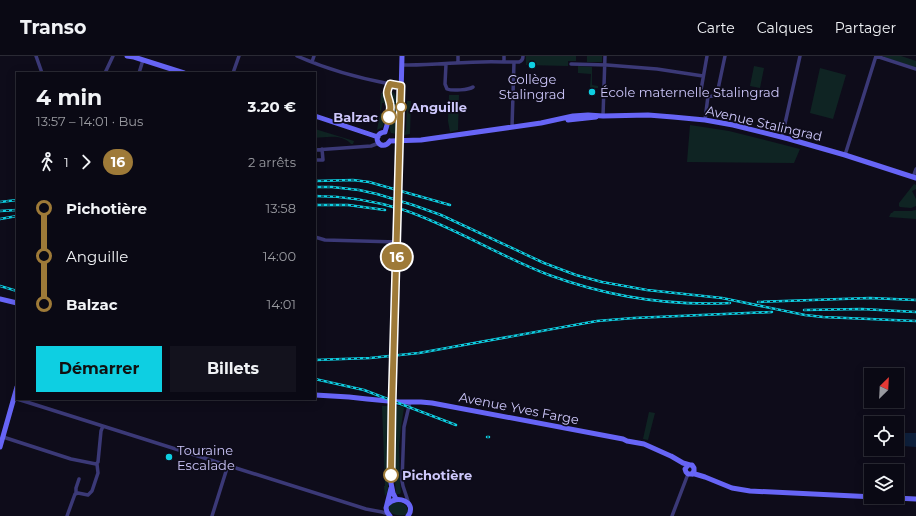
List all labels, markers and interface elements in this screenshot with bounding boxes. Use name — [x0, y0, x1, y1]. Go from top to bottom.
text: Transo — [20, 16, 86, 39]
text: Carte — [697, 19, 735, 37]
text: Calques — [757, 19, 813, 37]
text: Partager — [835, 19, 896, 37]
marker: Collège Stalingrad — [527, 60, 537, 70]
place label: Collège Stalingrad — [499, 71, 565, 102]
text: 4 min — [36, 84, 102, 111]
place label: École maternelle Stalingrad — [600, 84, 780, 100]
marker: École maternelle Stalingrad — [587, 87, 597, 97]
text: 3.20 € — [248, 97, 296, 116]
place label: Anguille — [409, 99, 467, 115]
marker: Anguille — [395, 101, 407, 113]
street label: Avenue Stalingrad — [704, 102, 824, 144]
place label: Balzac — [333, 109, 378, 125]
marker: Balzac — [381, 109, 397, 125]
text: 13:57 – 14:01 · Bus — [36, 113, 143, 129]
icon: walk — [36, 151, 58, 173]
icon: forward — [75, 151, 97, 173]
text: 16 — [111, 153, 125, 171]
text: 1 — [64, 154, 69, 170]
text: 2 arrêts — [248, 154, 296, 170]
text: Pichotière — [66, 199, 147, 218]
text: 13:58 — [266, 200, 296, 216]
line badge: 16 — [379, 244, 415, 270]
text: Anguille — [66, 247, 128, 266]
text: 14:00 — [263, 248, 296, 264]
text: 16 — [390, 248, 404, 266]
text: Balzac — [66, 295, 118, 314]
text: 14:01 — [267, 296, 296, 312]
button: Démarrer — [36, 346, 162, 392]
button: Billets — [170, 346, 296, 392]
north arrow — [864, 368, 904, 408]
map controls — [864, 368, 904, 504]
street label: Avenue Yves Farge — [458, 389, 581, 428]
button: locate — [864, 416, 904, 456]
place label: Touraine Escalade — [177, 442, 235, 473]
marker: Touraine Escalade — [164, 452, 174, 462]
button: layers — [864, 464, 904, 504]
marker: Pichotière — [383, 467, 399, 483]
place label: Pichotière — [402, 467, 472, 483]

